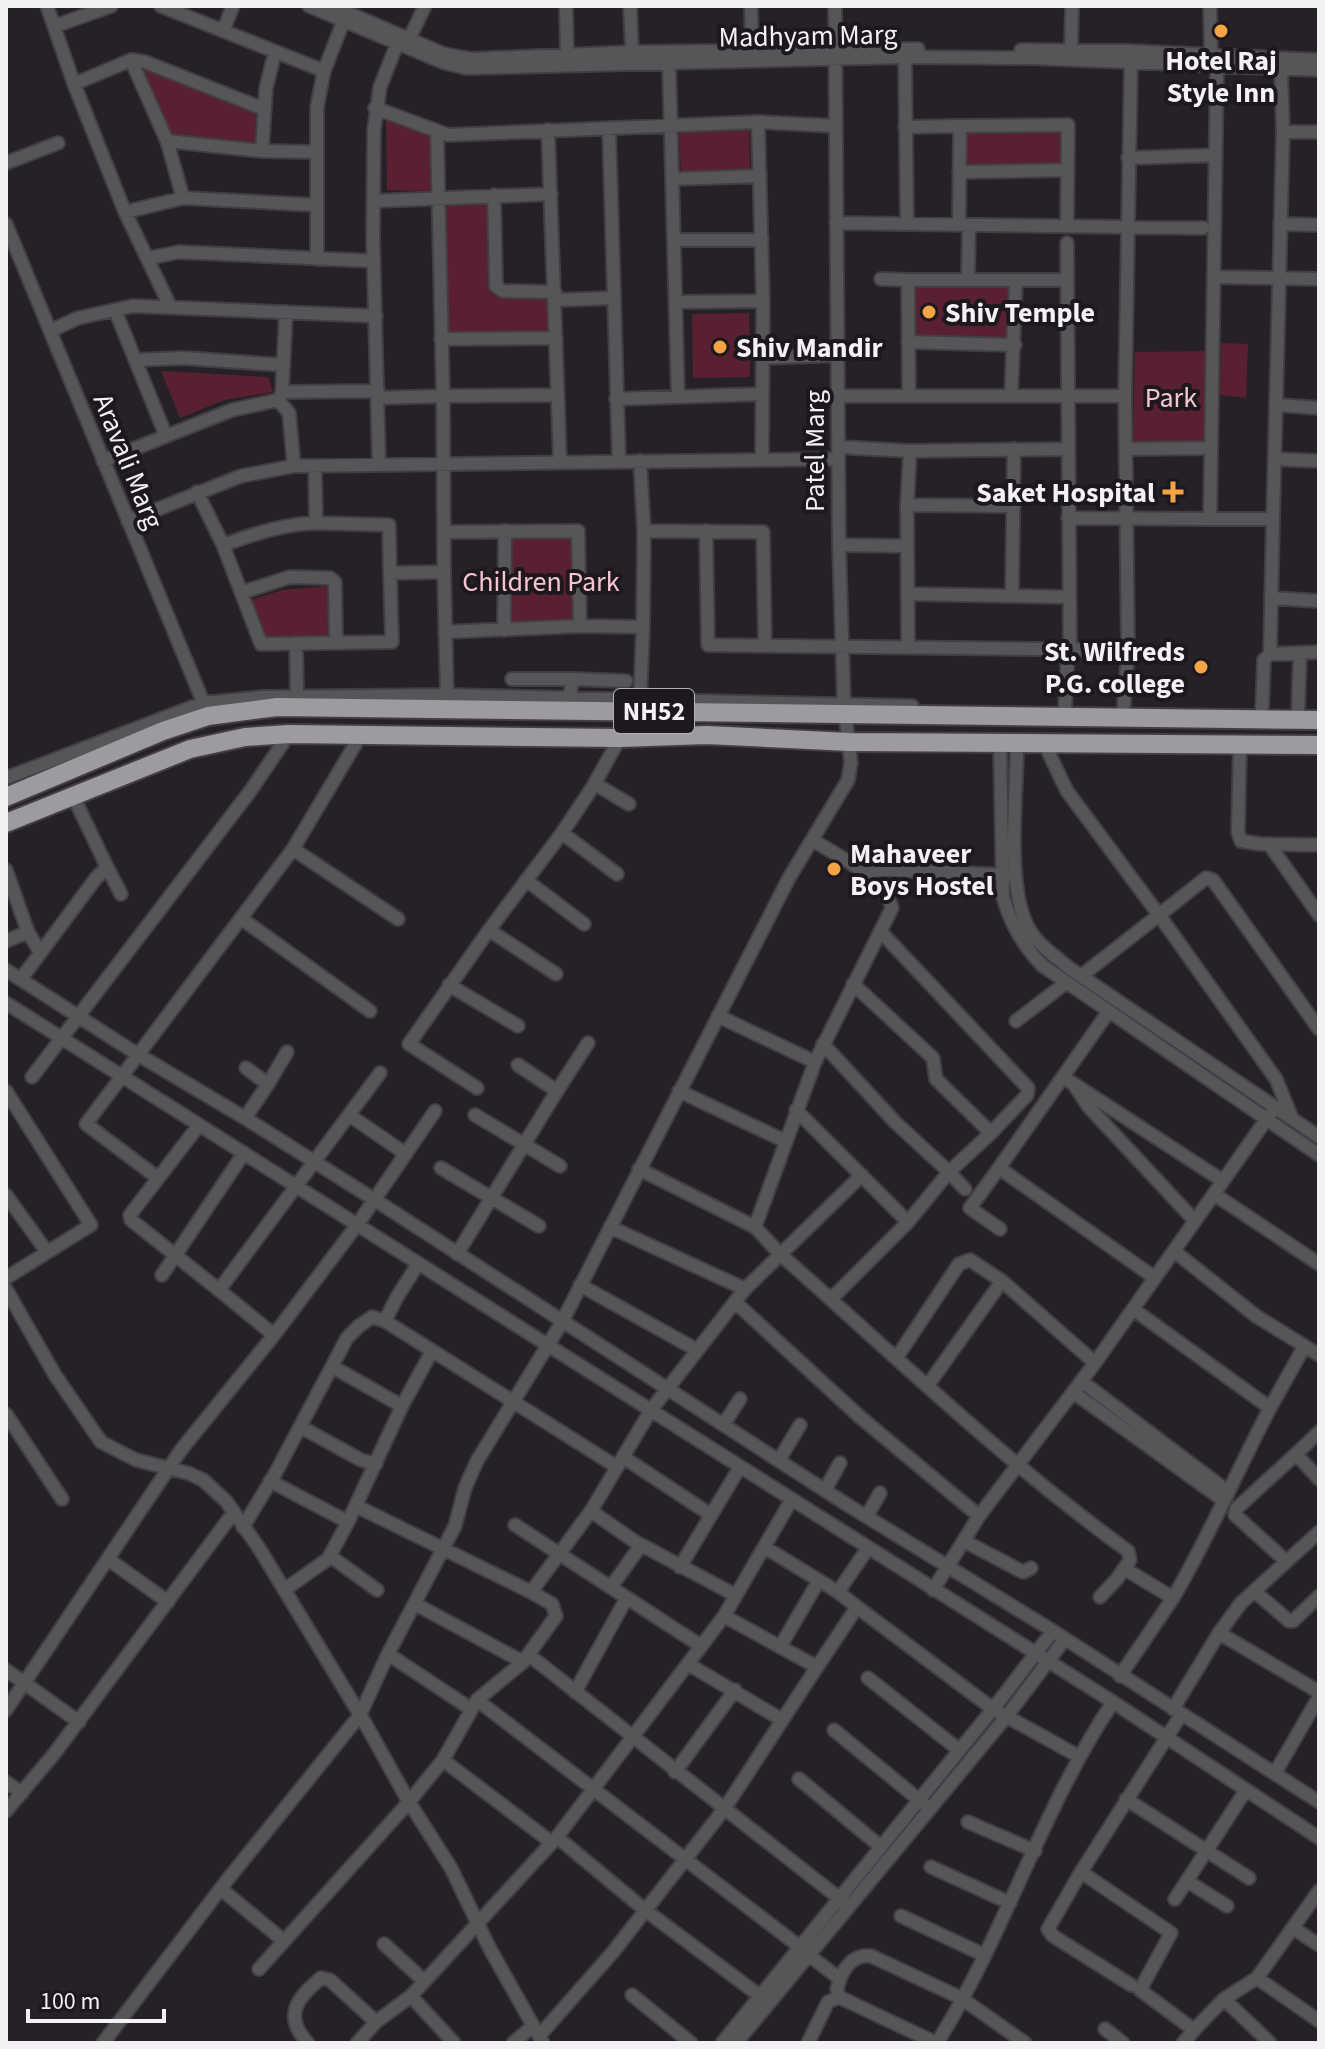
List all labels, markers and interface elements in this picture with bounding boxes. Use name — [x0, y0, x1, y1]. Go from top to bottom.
street label: Madhyam Marg — [718, 14, 898, 58]
marker: Hotel Raj Style Inn — [1212, 22, 1230, 40]
place label: Hotel Raj Style Inn — [1165, 41, 1277, 113]
place label: Shiv Temple — [945, 293, 1095, 333]
marker: Shiv Temple — [920, 303, 938, 321]
place label: Shiv Mandir — [736, 328, 883, 368]
marker: Shiv Mandir — [711, 338, 729, 356]
park label: Park — [1145, 378, 1197, 418]
street label: Aravali Marg — [83, 388, 173, 535]
street label: Patel Marg — [795, 390, 835, 512]
place label: Saket Hospital — [976, 473, 1155, 513]
marker: Saket Hospital — [1162, 481, 1184, 503]
park label: Children Park — [462, 562, 620, 602]
place label: St. Wilfreds P.G. college — [1044, 632, 1185, 704]
marker: St. Wilfreds P.G. college — [1192, 658, 1210, 676]
road number: NH52 — [614, 689, 694, 733]
place label: Mahaveer Boys Hostel — [850, 834, 994, 906]
marker: Mahaveer Boys Hostel — [825, 860, 843, 878]
scale bar — [28, 1973, 164, 2023]
text: 100 m — [40, 1984, 100, 2019]

